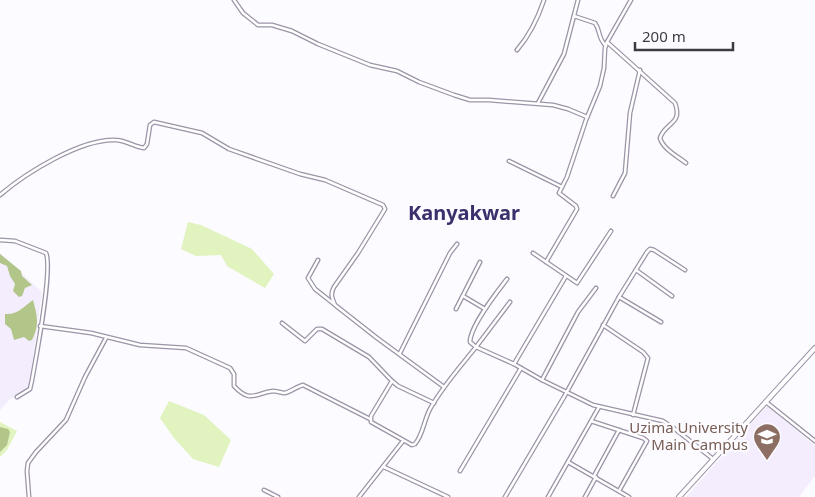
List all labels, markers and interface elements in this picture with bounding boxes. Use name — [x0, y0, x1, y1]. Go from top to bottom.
scale bar — [635, 20, 732, 52]
text: 200 m — [642, 26, 686, 46]
district label: Kanyakwar — [408, 199, 520, 226]
place label: Uzima University Main Campus — [629, 417, 748, 454]
school or university icon: Uzima University Main Campus — [752, 422, 782, 461]

